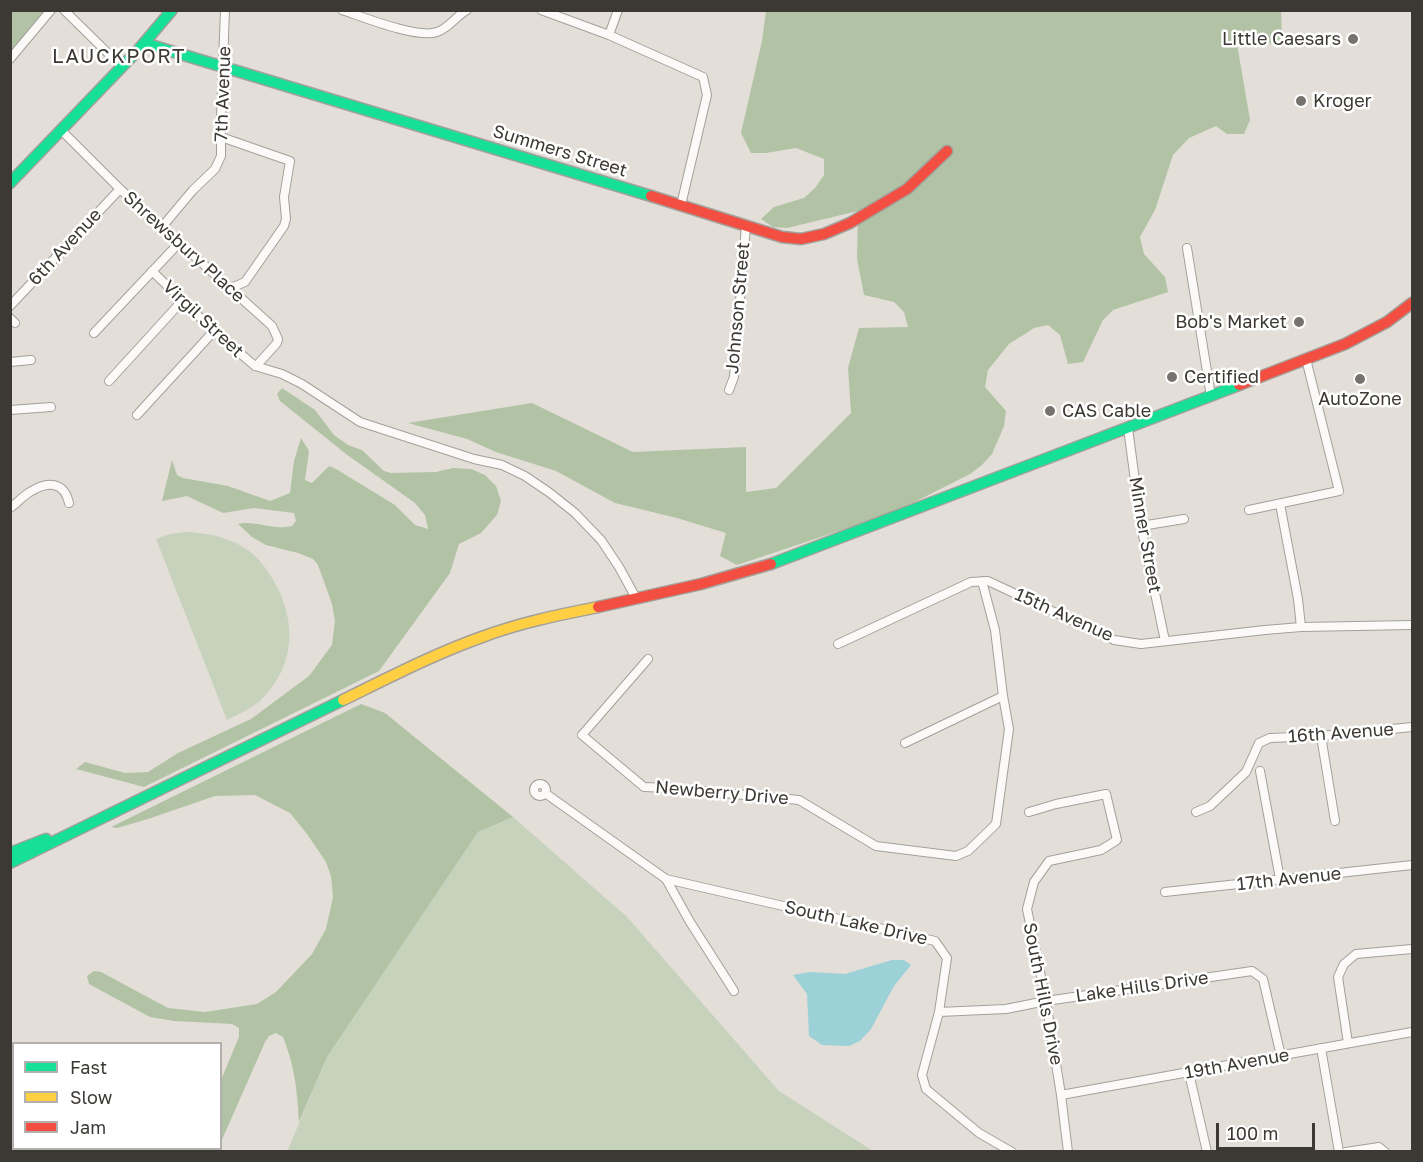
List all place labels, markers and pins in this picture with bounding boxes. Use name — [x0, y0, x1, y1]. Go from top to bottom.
place label: Little Caesars — [1222, 28, 1341, 50]
marker: Little Caesars — [1346, 32, 1360, 46]
place label: Kroger — [1313, 90, 1372, 112]
marker: Kroger — [1294, 94, 1308, 108]
place label: Bob's Market — [1175, 311, 1287, 333]
marker: Bob's Market — [1292, 315, 1306, 329]
place label: Certified — [1184, 366, 1259, 388]
marker: Certified — [1165, 370, 1179, 384]
marker: AutoZone — [1353, 372, 1367, 386]
place label: AutoZone — [1318, 388, 1402, 410]
place label: CAS Cable — [1062, 400, 1151, 422]
marker: CAS Cable — [1043, 404, 1057, 418]

